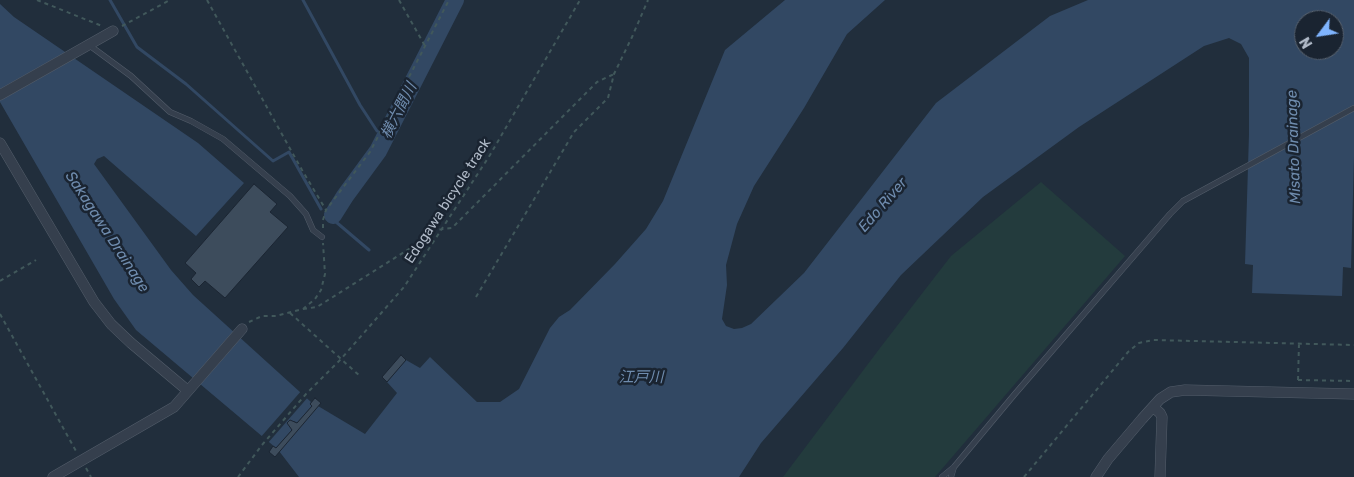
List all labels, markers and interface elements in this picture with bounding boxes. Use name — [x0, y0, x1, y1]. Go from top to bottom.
north arrow — [1294, 10, 1344, 60]
text: N — [1297, 34, 1316, 51]
water label: 横六間川 — [377, 80, 421, 142]
water label: Misato Drainage — [1283, 90, 1305, 204]
street label: Edogawa bicycle track — [401, 135, 495, 267]
water label: Sakagawa Drainage — [61, 168, 153, 296]
water label: Edo River — [855, 174, 911, 236]
water label: 江戸川 — [619, 369, 663, 387]

